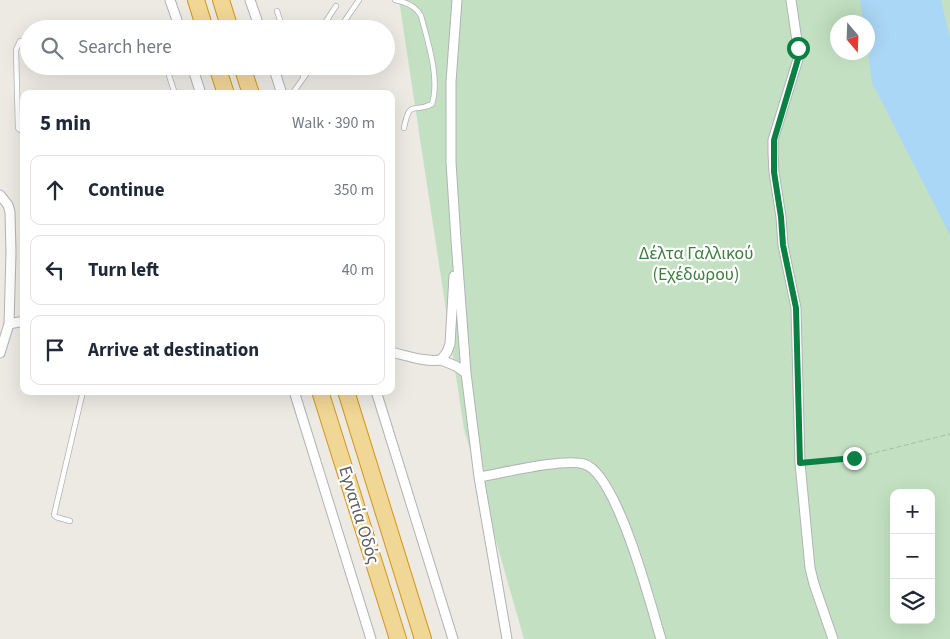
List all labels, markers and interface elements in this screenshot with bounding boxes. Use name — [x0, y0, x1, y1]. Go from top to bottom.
north arrow — [830, 15, 875, 60]
search box — [20, 20, 395, 75]
icon: search — [38, 34, 66, 62]
text: Search here — [78, 34, 172, 61]
route start — [787, 37, 810, 60]
text: 5 min — [40, 108, 91, 138]
text: Walk · 390 m — [292, 112, 375, 134]
icon: ahead — [41, 176, 69, 204]
text: Continue — [88, 177, 165, 204]
text: 350 m — [334, 179, 374, 201]
park label: Δέλτα Γαλλικού (Εχέδωρου) — [639, 241, 753, 287]
icon: left — [41, 256, 69, 284]
text: Turn left — [88, 257, 159, 284]
text: 40 m — [342, 259, 374, 281]
icon: arrive — [41, 336, 69, 364]
text: Arrive at destination — [88, 337, 259, 364]
route end — [843, 447, 866, 470]
street label: Εγνατία Οδός — [332, 463, 386, 567]
map controls — [890, 489, 935, 624]
button: + — [890, 489, 935, 534]
button: − — [890, 534, 935, 579]
button: layers — [890, 579, 935, 624]

